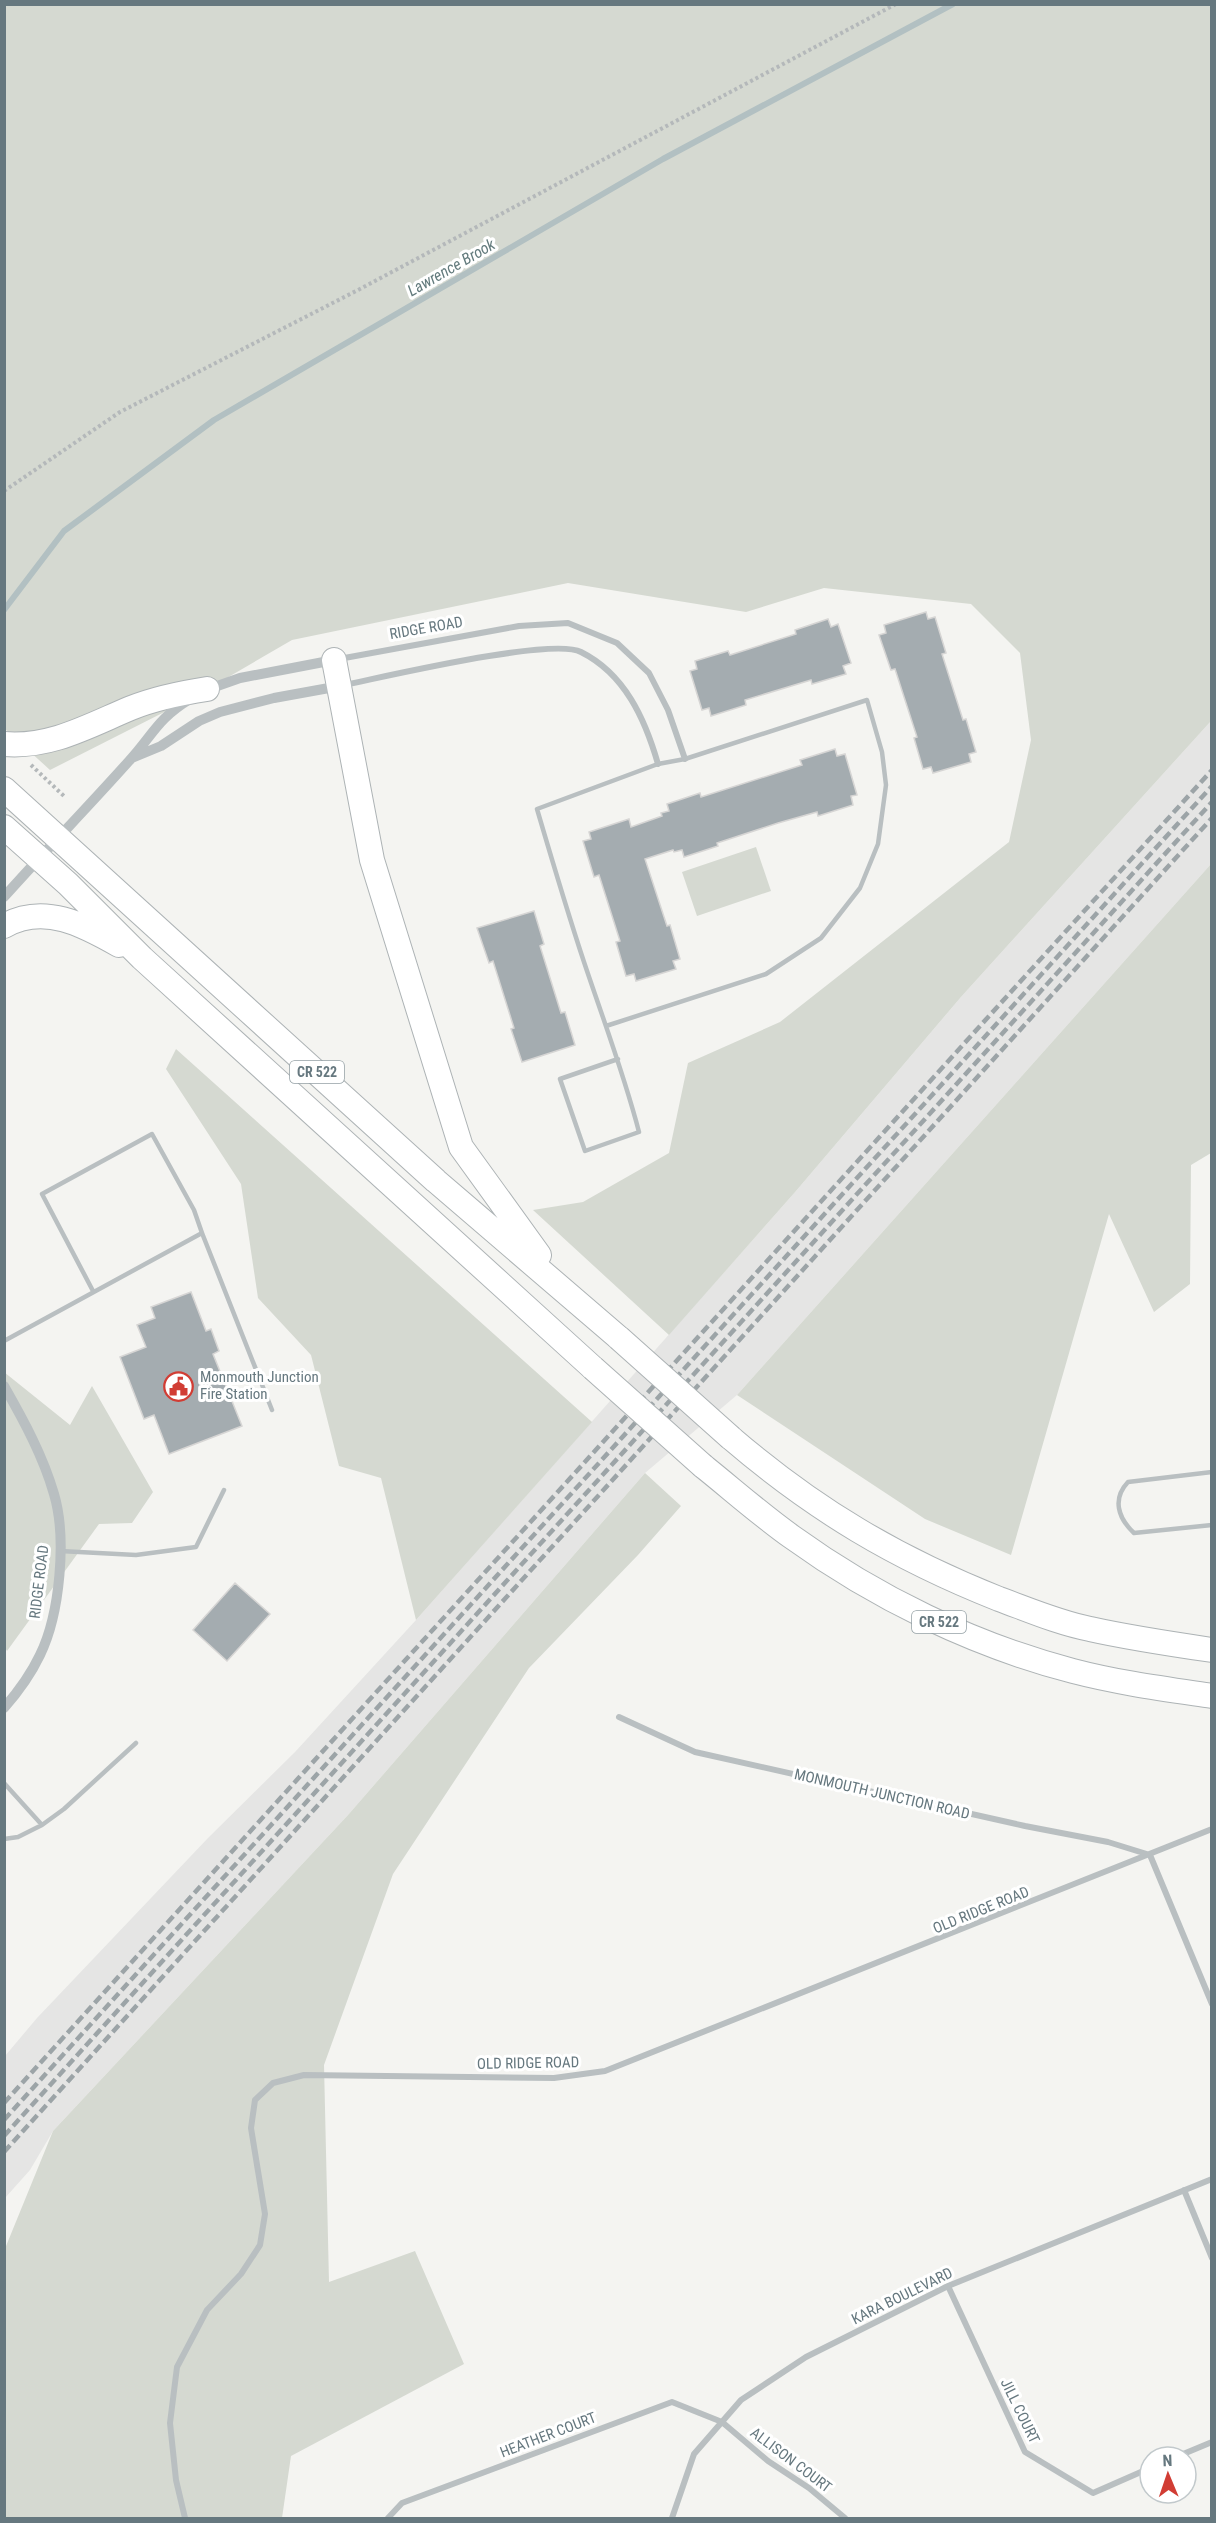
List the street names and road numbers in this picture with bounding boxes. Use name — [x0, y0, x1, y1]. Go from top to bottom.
street label: RIDGE ROAD — [388, 613, 464, 643]
road number: CR 522 — [290, 1061, 344, 1083]
street label: RIDGE ROAD — [26, 1544, 52, 1620]
road number: CR 522 — [912, 1611, 966, 1633]
street label: MONMOUTH JUNCTION ROAD — [792, 1765, 972, 1823]
street label: OLD RIDGE ROAD — [930, 1883, 1032, 1937]
street label: OLD RIDGE ROAD — [477, 2053, 579, 2073]
street label: KARA BOULEVARD — [849, 2264, 955, 2328]
street label: JILL COURT — [997, 2376, 1043, 2446]
street label: HEATHER COURT — [497, 2408, 599, 2462]
street label: ALLISON COURT — [747, 2424, 835, 2497]

